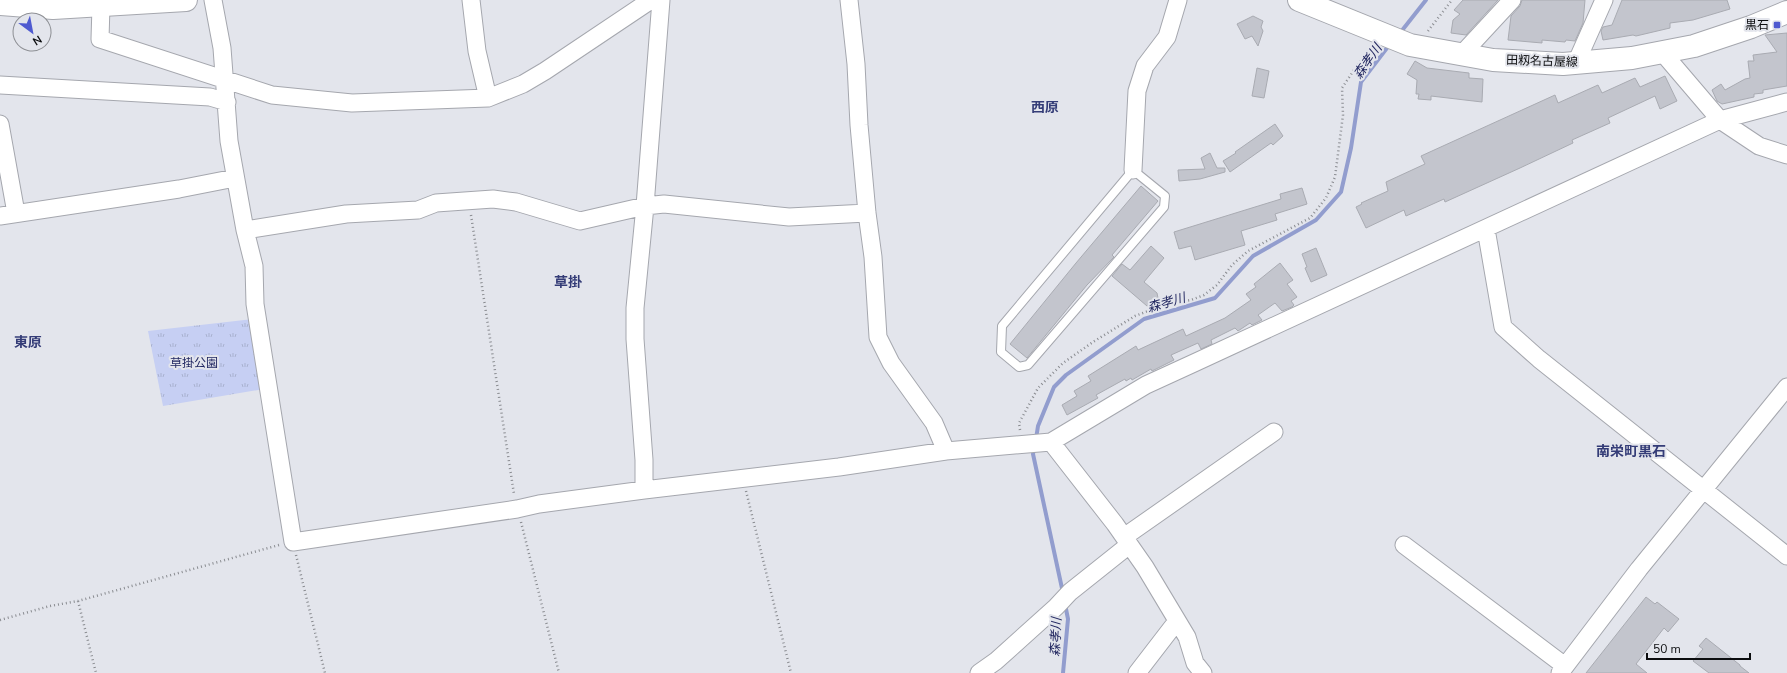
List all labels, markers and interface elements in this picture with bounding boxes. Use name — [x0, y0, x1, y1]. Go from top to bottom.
north arrow — [12, 12, 52, 52]
place label: 黒石 — [1745, 17, 1769, 33]
marker: 黒石 — [1772, 20, 1782, 30]
text: N — [30, 32, 45, 49]
water label: 森孝川 — [1349, 39, 1388, 83]
street label: 田籾名古屋線 — [1506, 52, 1578, 70]
district label: 西原 — [1031, 98, 1059, 117]
district label: 草掛 — [554, 273, 582, 292]
water label: 森孝川 — [1145, 288, 1189, 317]
district label: 東原 — [14, 333, 42, 352]
park label: 草掛公園 — [170, 355, 218, 371]
district label: 南栄町黒石 — [1596, 442, 1666, 461]
water label: 森孝川 — [1046, 615, 1066, 657]
scale bar — [1647, 635, 1750, 661]
text: 50 m — [1653, 641, 1681, 657]

